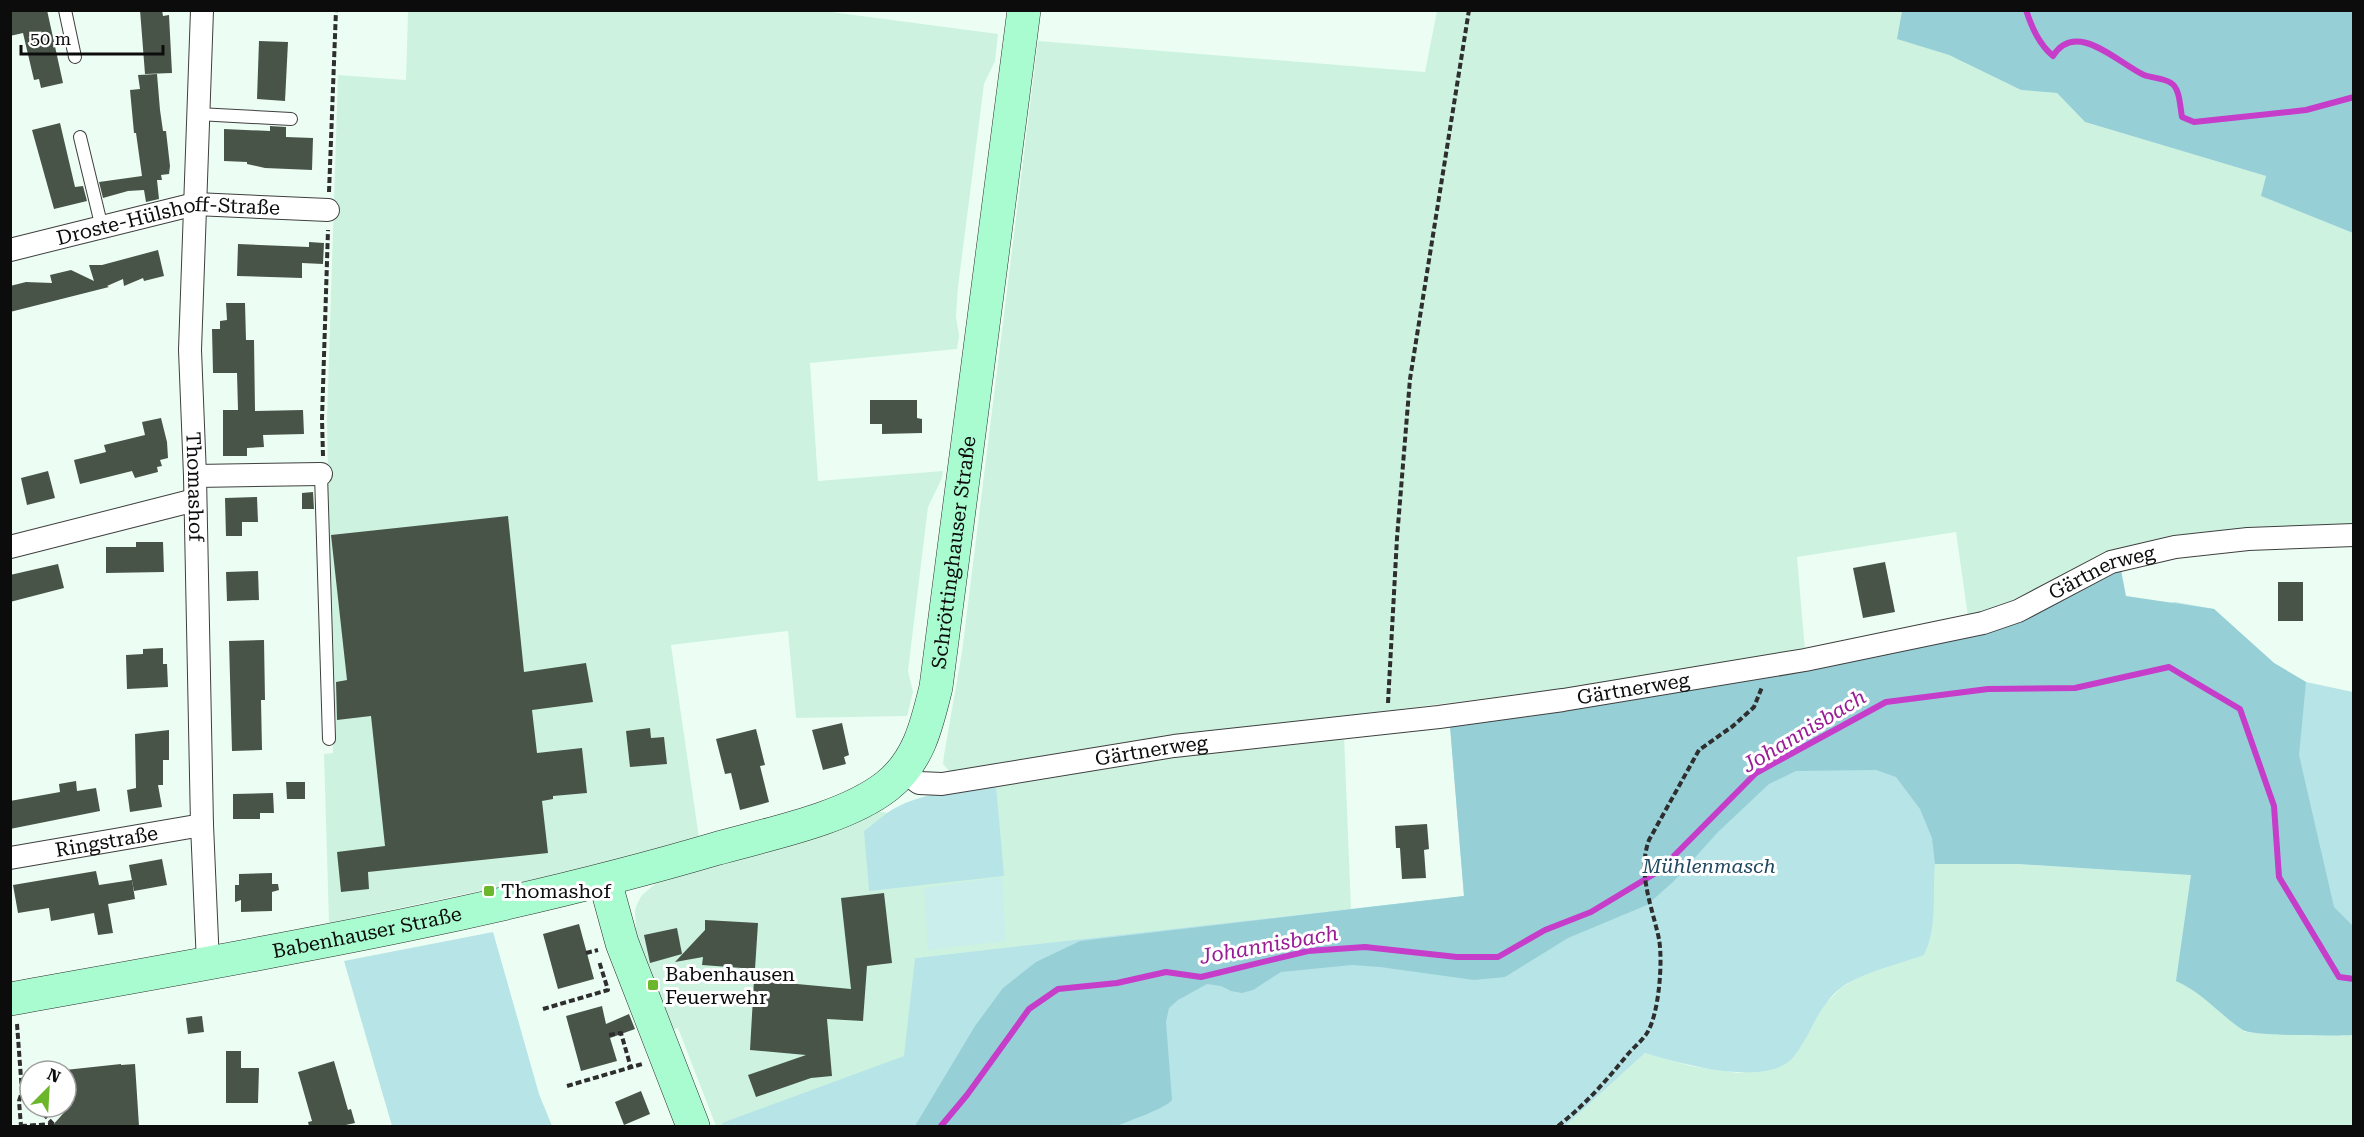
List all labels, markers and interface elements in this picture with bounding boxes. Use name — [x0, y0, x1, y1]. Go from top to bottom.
scale bar — [21, 18, 164, 56]
text: 50 m — [30, 28, 71, 49]
street label: Droste-Hülshoff-Straße — [54, 192, 281, 250]
street label: Thomashof — [181, 431, 208, 543]
street label: Schröttinghauser Straße — [926, 434, 981, 670]
street label: Gärtnerweg — [2044, 540, 2158, 605]
street label: Gärtnerweg — [1575, 667, 1692, 710]
water label: Johannisbach — [1737, 685, 1870, 778]
street label: Gärtnerweg — [1093, 730, 1209, 771]
street label: Ringstraße — [53, 821, 160, 862]
park label: Mühlenmasch — [1641, 854, 1776, 878]
place label: Thomashof — [501, 879, 612, 903]
marker: Thomashof — [482, 884, 496, 898]
street label: Babenhauser Straße — [270, 901, 464, 963]
water label: Johannisbach — [1197, 921, 1340, 969]
place label: Babenhausen Feuerwehr — [665, 962, 795, 1009]
marker: Babenhausen Feuerwehr — [646, 978, 660, 992]
north arrow — [18, 1059, 78, 1119]
text: N — [44, 1065, 63, 1087]

